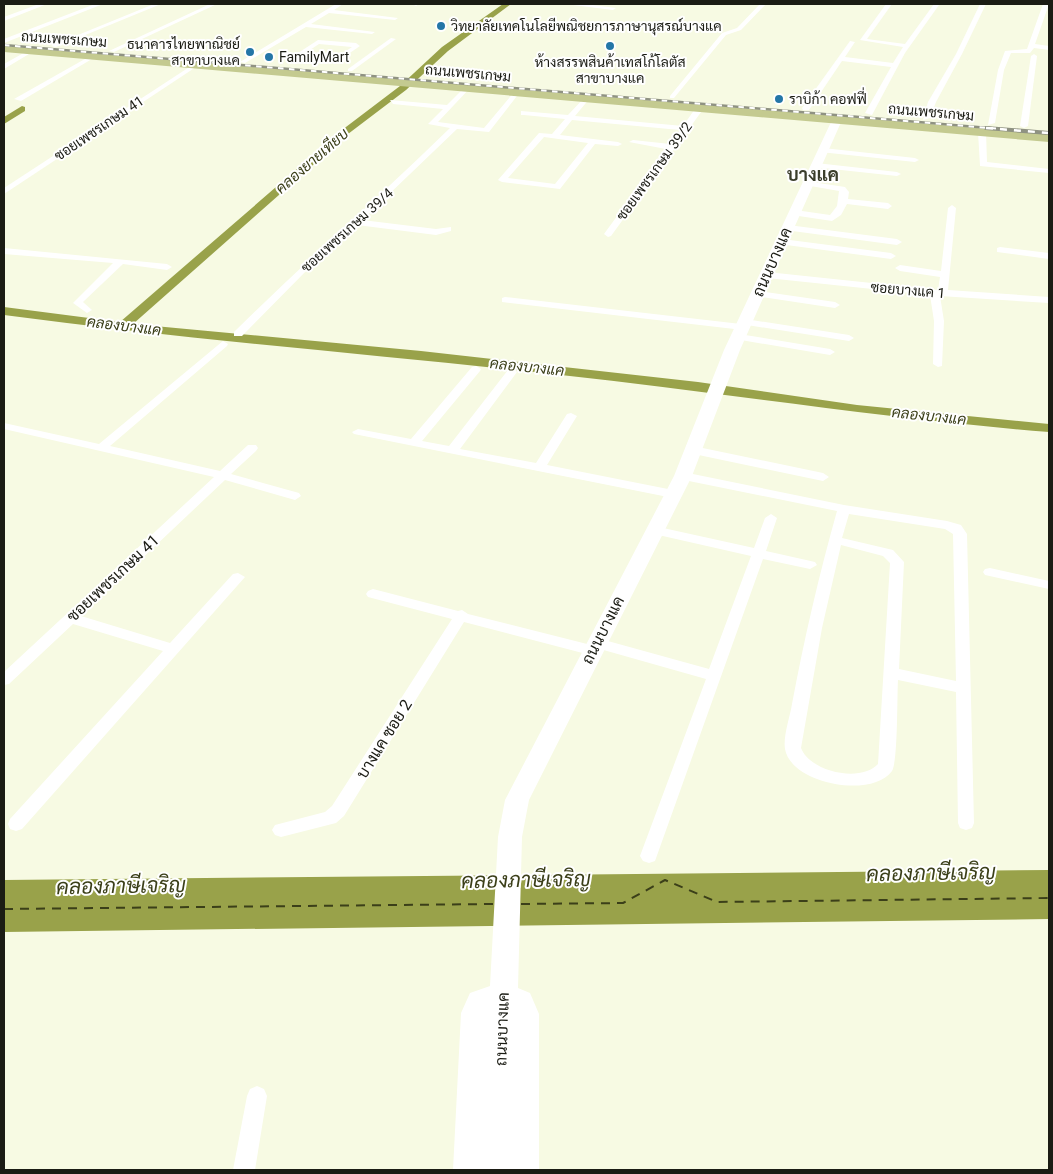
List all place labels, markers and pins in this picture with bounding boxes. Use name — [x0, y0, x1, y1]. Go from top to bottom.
place label: วิทยาลัยเทคโนโลยีพณิชยการภาษานุสรณ์บางแค — [450, 17, 722, 36]
marker: วิทยาลัยเทคโนโลยีพณิชยการภาษานุสรณ์บางแค — [435, 20, 447, 32]
place label: ธนาคารไทยพาณิชย์ สาขาบางแค — [127, 35, 240, 68]
marker: ห้างสรรพสินค้าเทสโก้โลตัส สาขาบางแค — [604, 40, 616, 52]
marker: ธนาคารไทยพาณิชย์ สาขาบางแค — [244, 46, 256, 58]
place label: FamilyMart — [279, 49, 350, 65]
marker: FamilyMart — [263, 51, 275, 63]
place label: ห้างสรรพสินค้าเทสโก้โลตัส สาขาบางแค — [534, 53, 686, 86]
place label: ราบิก้า คอฟฟี่ — [789, 87, 867, 107]
marker: ราบิก้า คอฟฟี่ — [773, 93, 785, 105]

